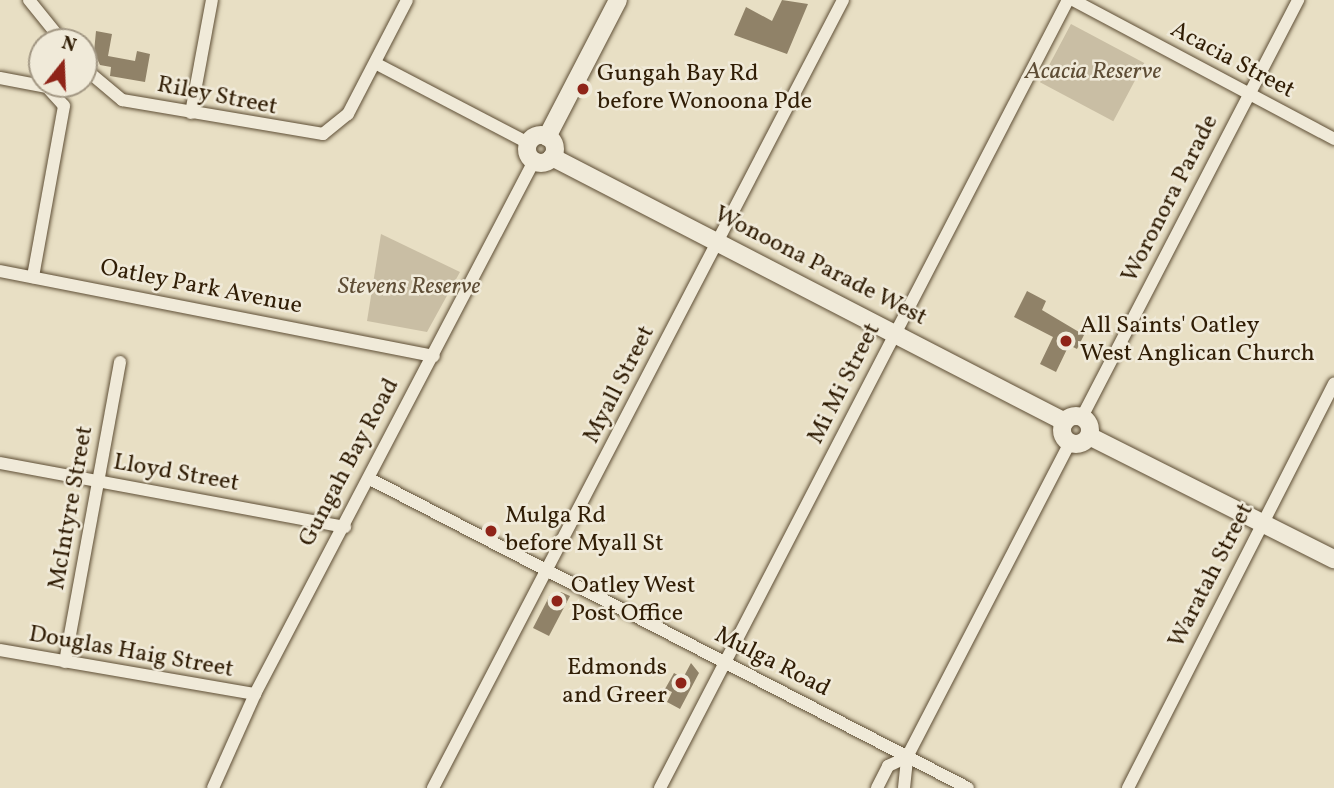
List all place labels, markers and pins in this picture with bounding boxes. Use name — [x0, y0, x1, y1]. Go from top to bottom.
place label: Gungah Bay Rd before Wonoona Pde — [597, 61, 813, 117]
marker: Gungah Bay Rd before Wonoona Pde — [575, 81, 591, 97]
place label: All Saints' Oatley West Anglican Church — [1080, 313, 1315, 369]
marker: All Saints' Oatley West Anglican Church — [1058, 333, 1074, 349]
place label: Mulga Rd before Myall St — [505, 503, 664, 559]
marker: Mulga Rd before Myall St — [483, 523, 499, 539]
place label: Oatley West Post Office — [571, 573, 697, 629]
marker: Oatley West Post Office — [549, 593, 565, 609]
place label: Edmonds and Greer — [562, 655, 667, 711]
marker: Edmonds and Greer — [673, 675, 689, 691]

